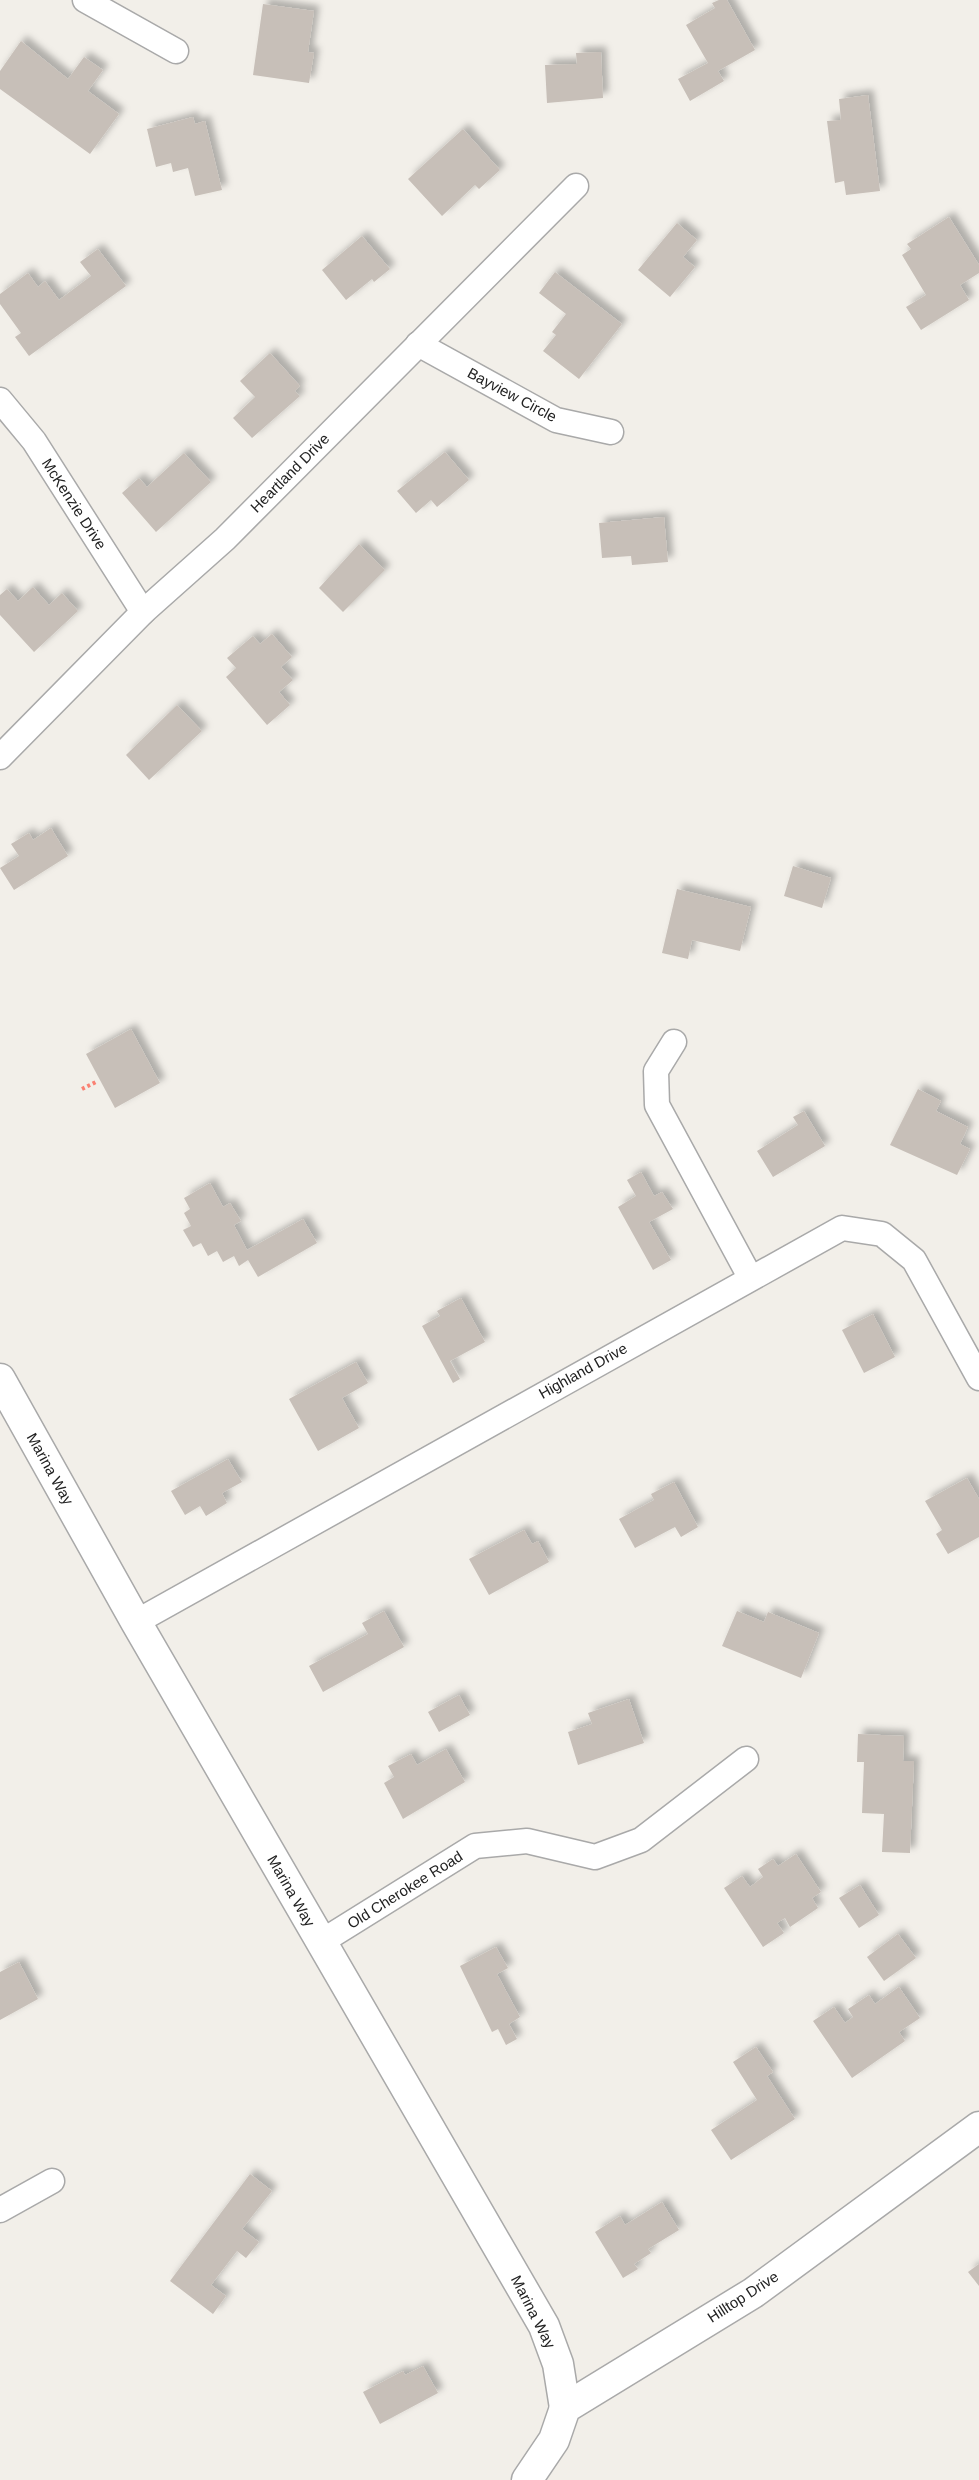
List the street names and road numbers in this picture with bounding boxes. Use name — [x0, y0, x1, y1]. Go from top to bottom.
street label: Bayview Circle — [465, 364, 560, 425]
street label: Heartland Drive — [247, 430, 333, 516]
street label: McKenzie Drive — [39, 455, 110, 552]
street label: Highland Drive — [536, 1339, 630, 1402]
street label: Marina Way — [24, 1430, 77, 1508]
street label: Old Cherokee Road — [344, 1847, 465, 1932]
street label: Marina Way — [264, 1852, 319, 1930]
street label: Hilltop Drive — [704, 2267, 781, 2326]
street label: Marina Way — [508, 2273, 559, 2351]

